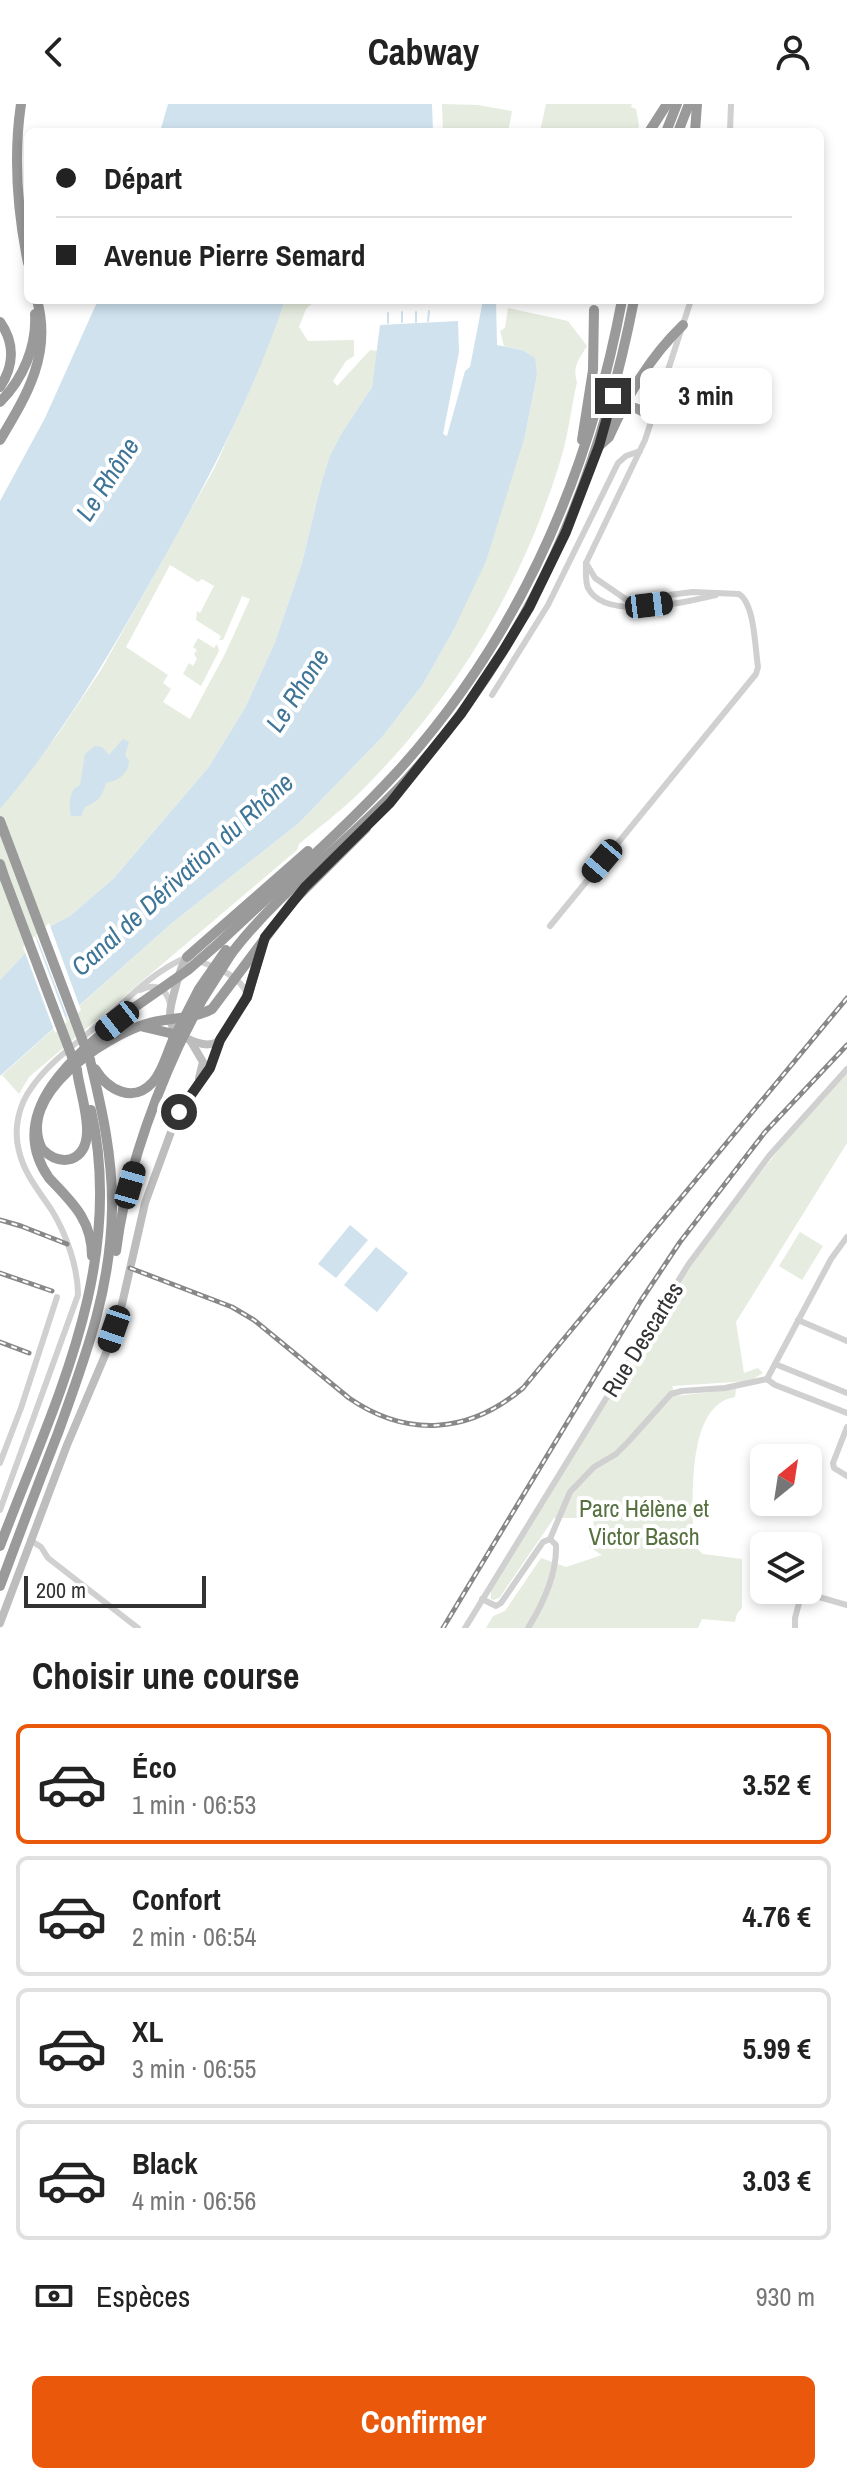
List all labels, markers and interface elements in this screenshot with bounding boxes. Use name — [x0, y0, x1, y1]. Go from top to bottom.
text: Cabway — [368, 28, 479, 76]
icon: back — [32, 30, 76, 74]
icon: person — [771, 30, 815, 74]
text: Départ — [104, 158, 182, 198]
text: Avenue Pierre Semard — [104, 235, 366, 275]
callout: 3 min — [641, 368, 773, 424]
route end — [595, 378, 631, 414]
text: 3 min — [678, 378, 734, 413]
water label: Le Rhône — [67, 431, 147, 527]
car — [624, 590, 674, 620]
water label: Le Rhone — [257, 642, 337, 738]
water label: Canal de Dérivation du Rhône — [63, 765, 301, 983]
car — [577, 835, 627, 887]
car — [91, 997, 143, 1045]
route start — [161, 1094, 197, 1130]
car — [112, 1159, 148, 1211]
street label: Rue Descartes — [594, 1275, 690, 1403]
car — [95, 1302, 133, 1356]
north arrow — [750, 1444, 822, 1516]
map controls — [750, 1444, 822, 1604]
park label: Parc Hélène et Victor Basch — [579, 1492, 710, 1552]
button: layers — [750, 1532, 822, 1604]
scale bar — [24, 1572, 206, 1608]
text: 200 m — [36, 1575, 86, 1605]
text: Choisir une course — [32, 1652, 299, 1700]
text: Éco — [132, 1747, 177, 1787]
icon: car — [36, 1748, 108, 1820]
text: 3.52 € — [743, 1764, 811, 1804]
text: 1 min · 06:53 — [132, 1787, 256, 1822]
text: Confort — [132, 1879, 221, 1919]
icon: car — [36, 1880, 108, 1952]
text: 4.76 € — [743, 1896, 811, 1936]
text: 2 min · 06:54 — [132, 1919, 256, 1954]
text: XL — [132, 2011, 163, 2051]
icon: car — [36, 2012, 108, 2084]
text: 5.99 € — [743, 2028, 811, 2068]
text: 3 min · 06:55 — [132, 2051, 256, 2086]
text: Black — [132, 2143, 198, 2183]
icon: car — [36, 2144, 108, 2216]
text: 3.03 € — [743, 2160, 811, 2200]
text: 4 min · 06:56 — [132, 2183, 256, 2218]
icon: cash — [32, 2274, 76, 2318]
text: Espèces — [96, 2276, 190, 2316]
text: 930 m — [756, 2279, 815, 2314]
button: Confirmer — [32, 2376, 815, 2468]

